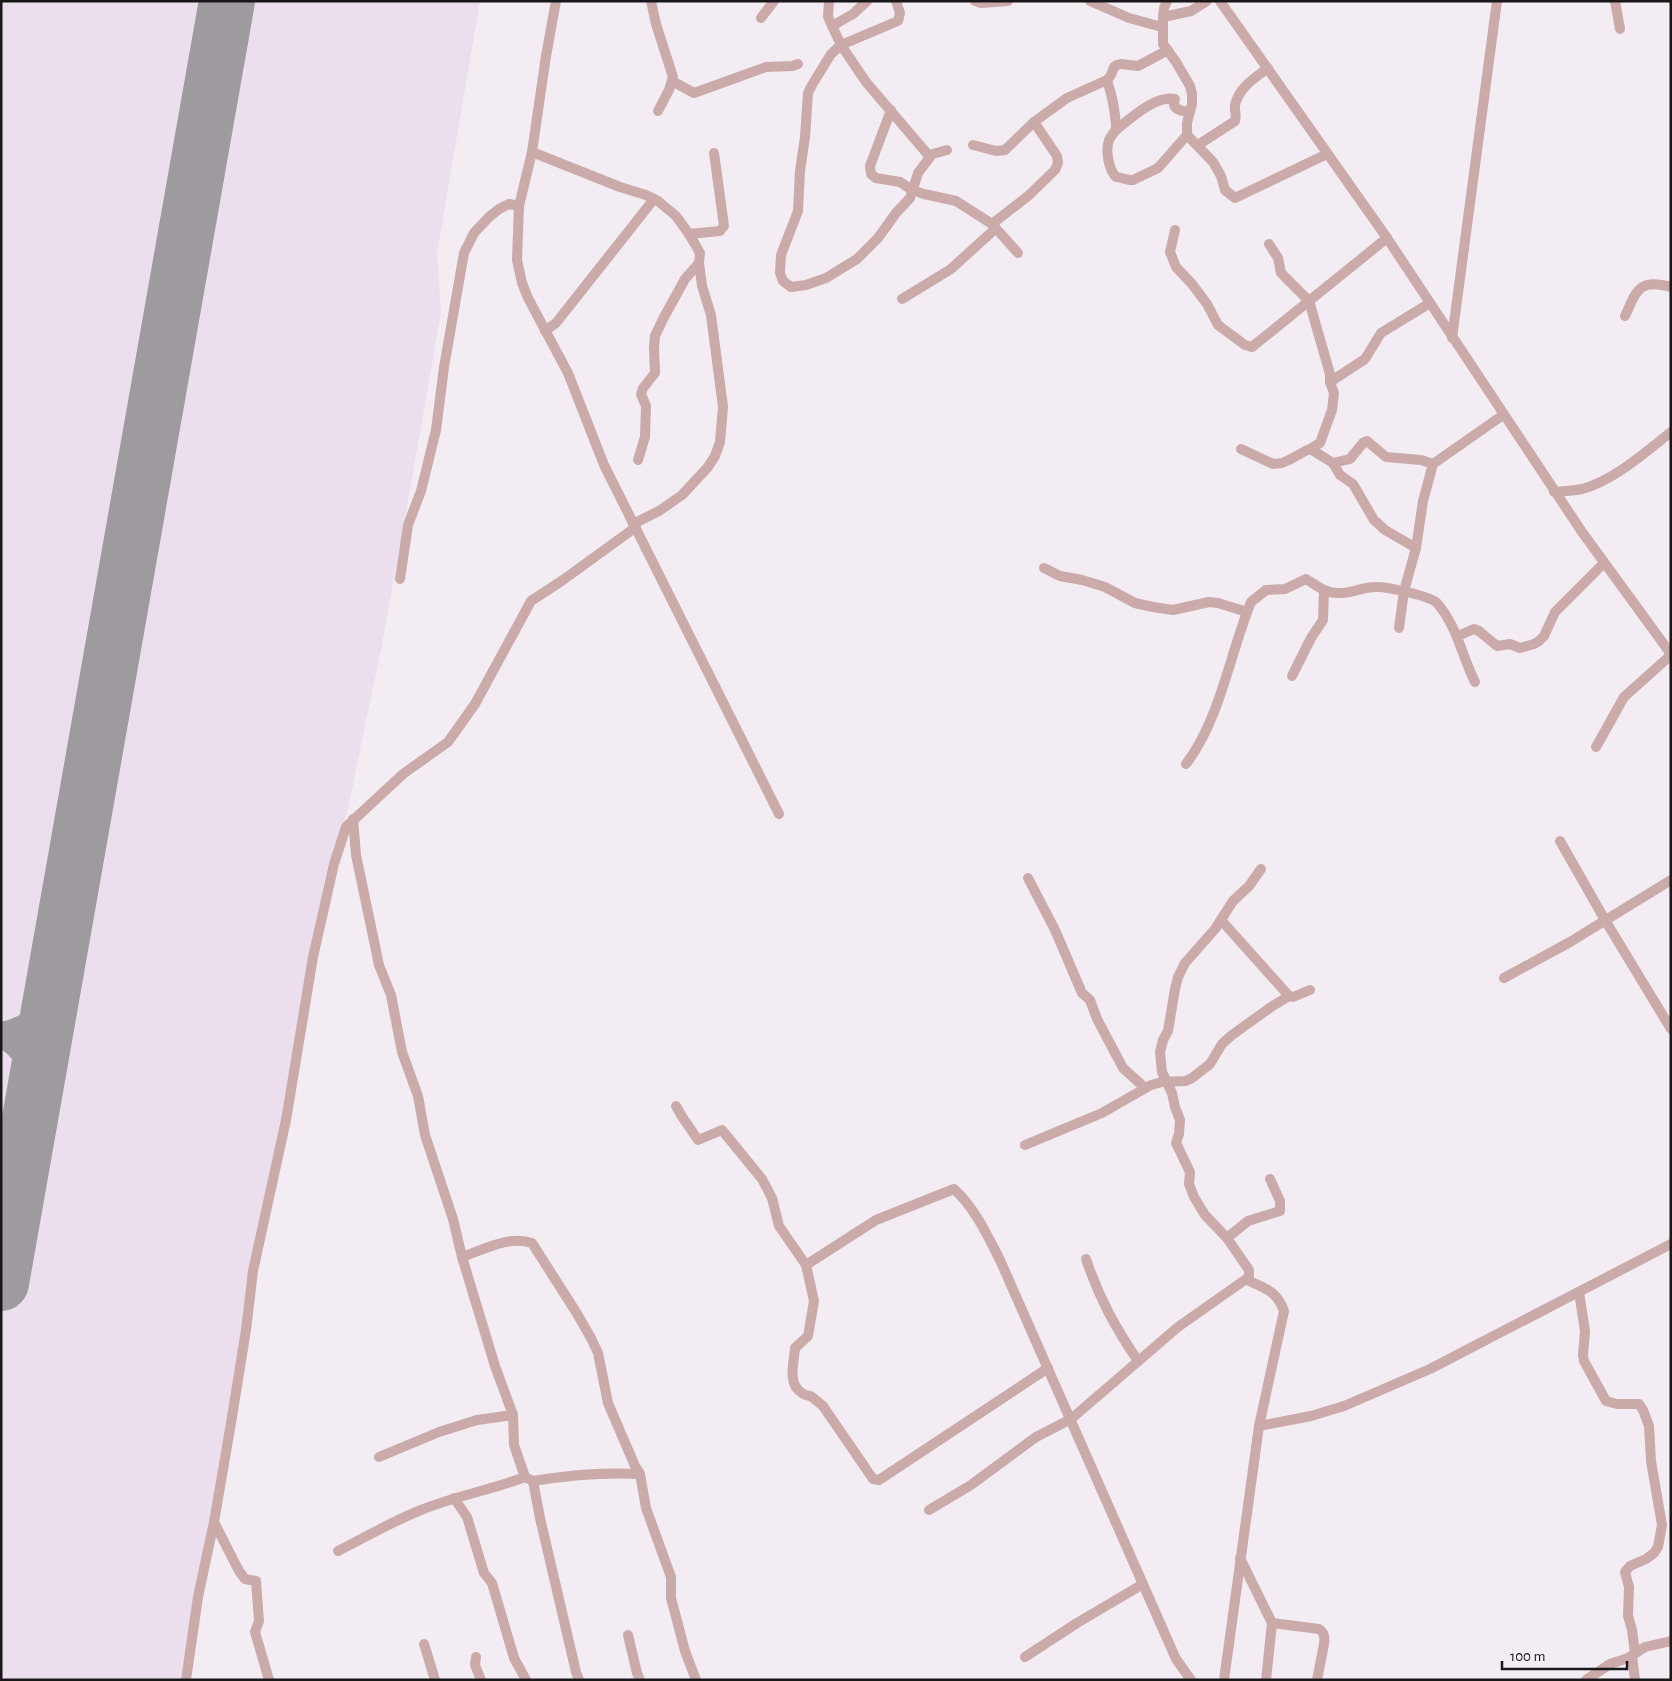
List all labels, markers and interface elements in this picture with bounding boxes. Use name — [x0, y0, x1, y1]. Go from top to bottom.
scale bar — [1502, 1638, 1627, 1670]
text: 100 m — [1510, 1649, 1545, 1664]

